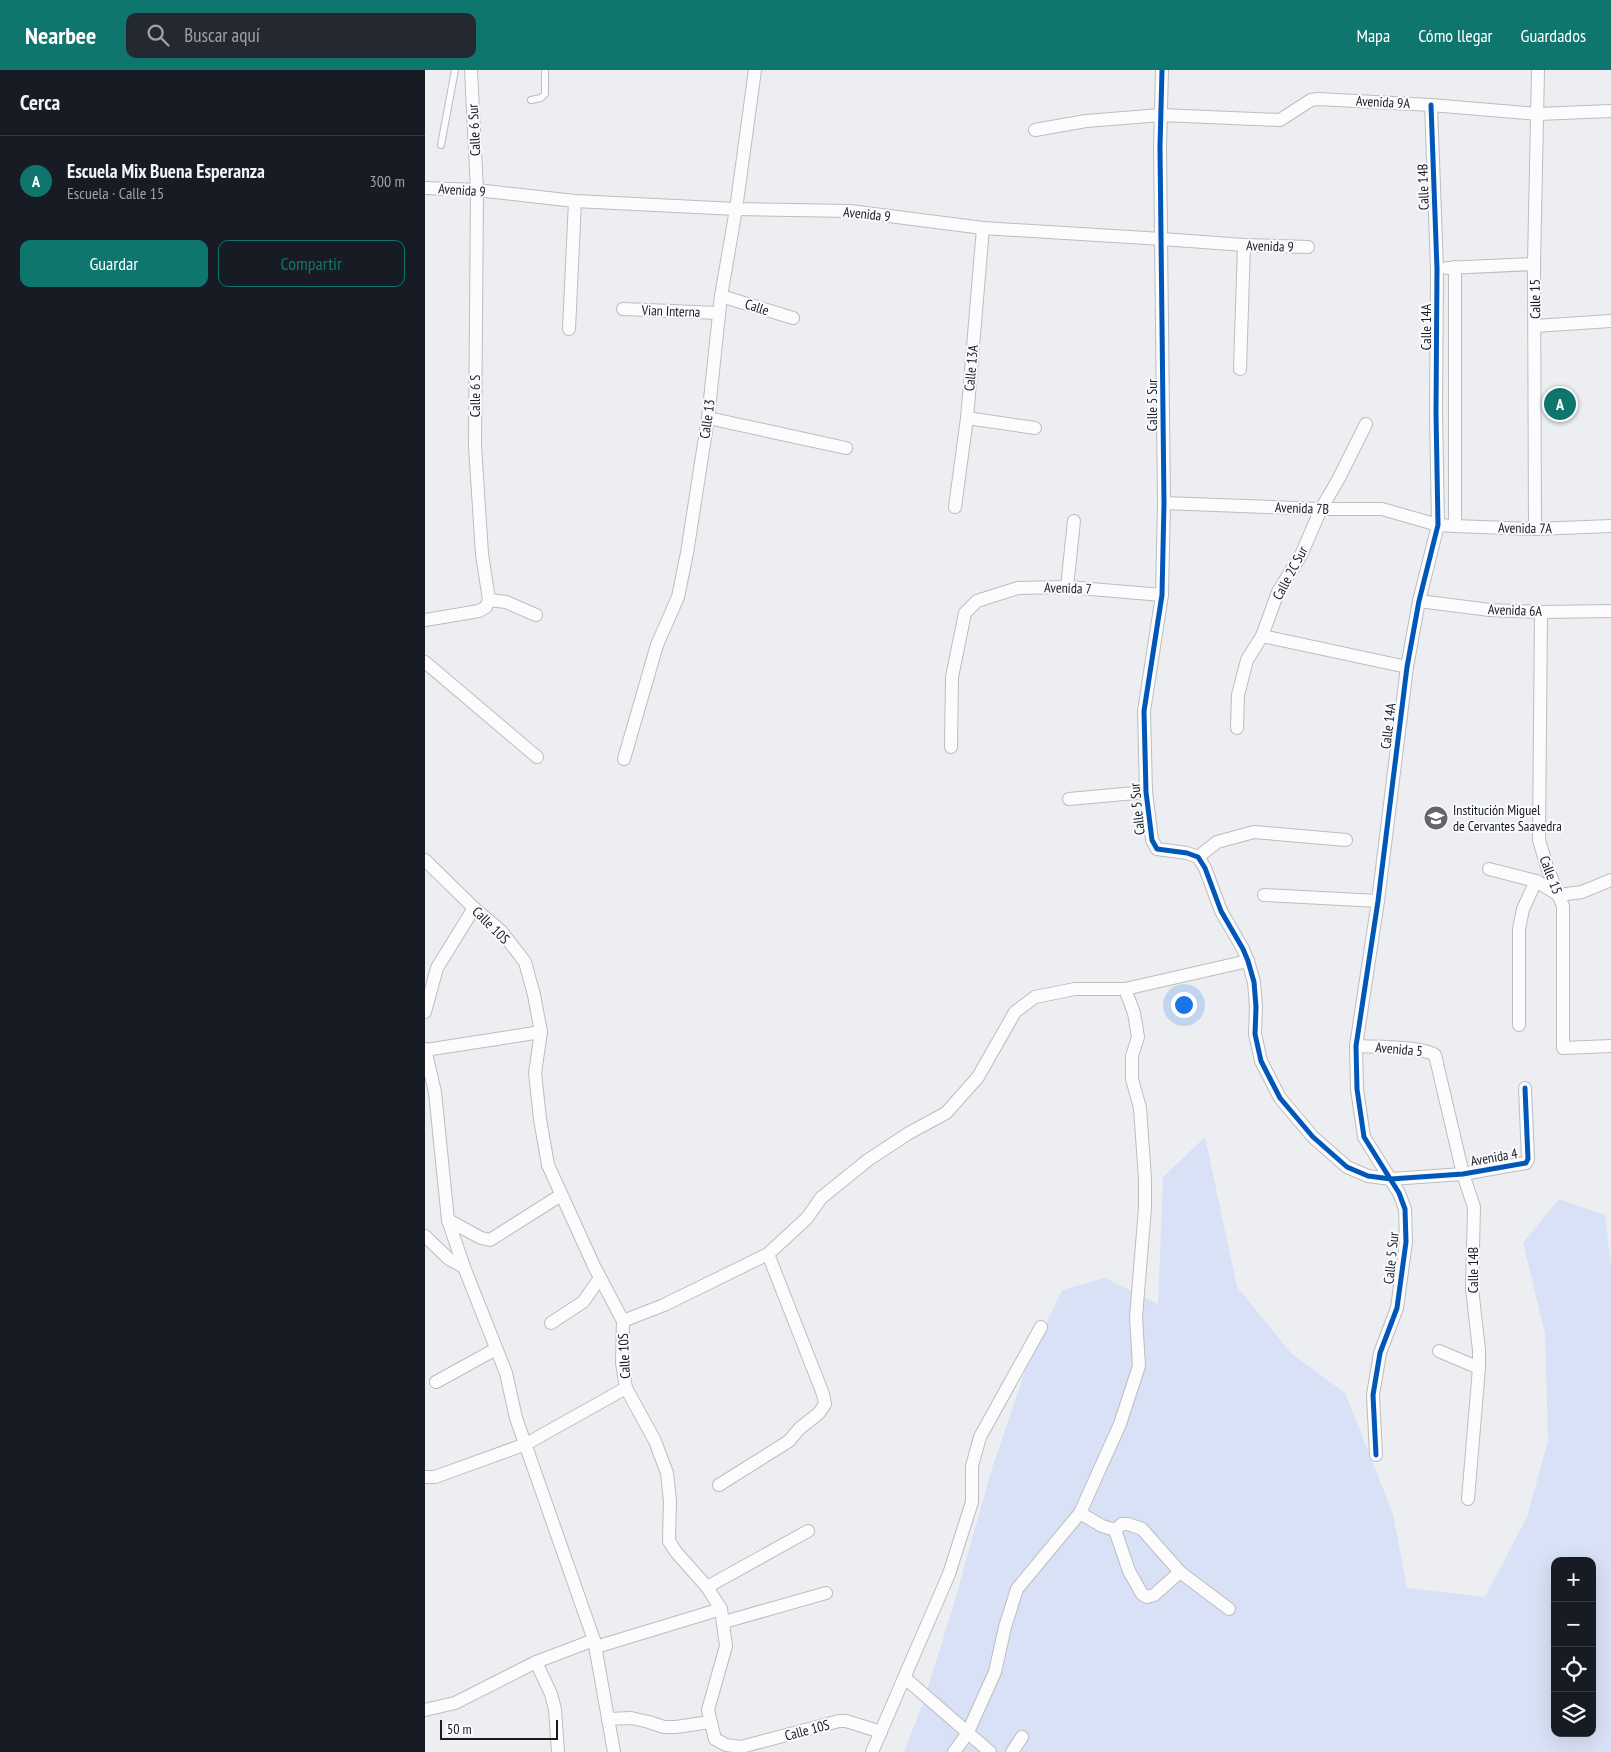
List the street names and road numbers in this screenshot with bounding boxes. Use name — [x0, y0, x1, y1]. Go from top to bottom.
street label: Avenida 9A — [1355, 92, 1411, 112]
street label: Calle 6 Sur — [464, 103, 484, 157]
street label: Calle 14B — [1413, 164, 1433, 210]
street label: Avenida 9 — [438, 179, 486, 201]
street label: Avenida 9 — [842, 203, 892, 225]
street label: Avenida 9 — [1246, 236, 1294, 256]
street label: Calle 15 — [1526, 279, 1544, 319]
street label: Calle — [743, 295, 771, 319]
street label: Vian Interna — [640, 301, 701, 321]
street label: Calle 14A — [1417, 303, 1435, 350]
street label: Calle 13A — [960, 344, 982, 392]
street label: Calle 6 S — [466, 375, 484, 417]
street label: Calle 5 Sur — [1143, 379, 1161, 431]
street label: Calle 13 — [695, 398, 719, 440]
street label: Avenida 7B — [1275, 498, 1329, 518]
street label: Avenida 7A — [1498, 519, 1552, 537]
street label: Calle 2C Sur — [1268, 543, 1312, 603]
street label: Avenida 7 — [1044, 578, 1092, 598]
street label: Avenida 6A — [1488, 600, 1543, 620]
street label: Calle 14A — [1376, 702, 1400, 750]
street label: Calle 5 Sur — [1125, 782, 1149, 836]
street label: Calle 15 — [1535, 853, 1567, 897]
street label: Calle 10S — [468, 902, 514, 948]
street label: Avenida 5 — [1375, 1038, 1423, 1060]
street label: Avenida 4 — [1469, 1144, 1520, 1170]
street label: Calle 5 Sur — [1379, 1231, 1403, 1285]
street label: Calle 14B — [1464, 1247, 1482, 1293]
street label: Calle 10S — [614, 1333, 634, 1379]
street label: Calle 10S — [783, 1715, 831, 1745]

